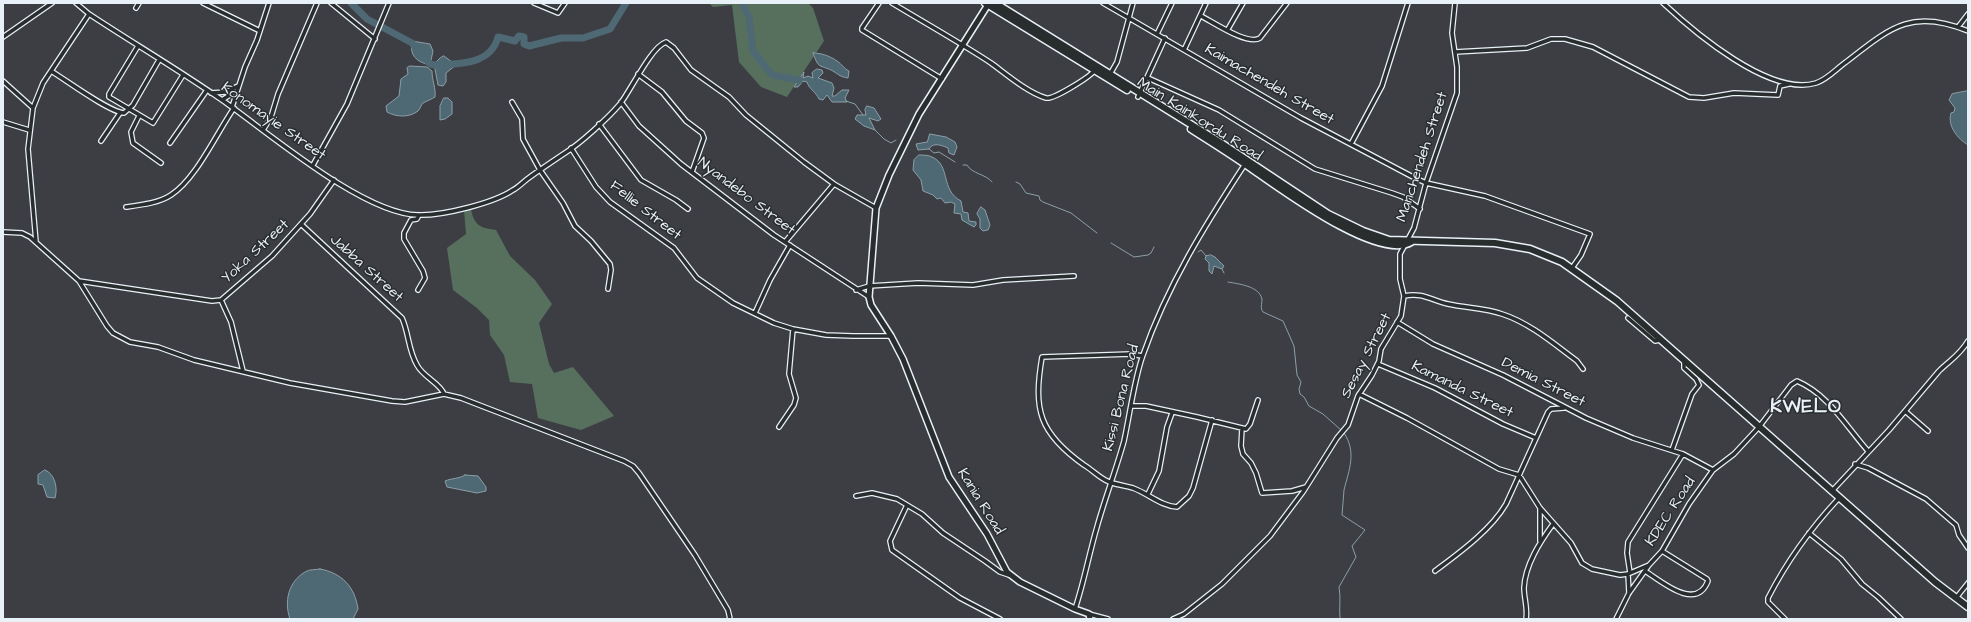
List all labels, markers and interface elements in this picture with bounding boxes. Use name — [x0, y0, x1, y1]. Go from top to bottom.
street label: Kaimachendeh Street — [1201, 41, 1337, 129]
street label: Main Kainkordu Road — [1133, 74, 1265, 166]
street label: Konomayie Street — [217, 79, 329, 165]
street label: Manchendeh Street — [1393, 90, 1453, 224]
street label: Nyandebo Street — [694, 154, 798, 240]
street label: Fellie Street — [606, 177, 684, 245]
street label: Yoka Street — [219, 216, 293, 288]
street label: Jabba Street — [326, 231, 406, 307]
street label: Sesay Street — [1338, 310, 1396, 402]
street label: Kissi Bona Road — [1100, 343, 1144, 453]
street label: Demia Street — [1498, 354, 1588, 412]
street label: Kamanda Street — [1408, 358, 1516, 422]
district label: KWELO — [1770, 397, 1842, 419]
street label: Kania Road — [953, 466, 1007, 538]
street label: KDEC Road — [1642, 474, 1700, 550]

